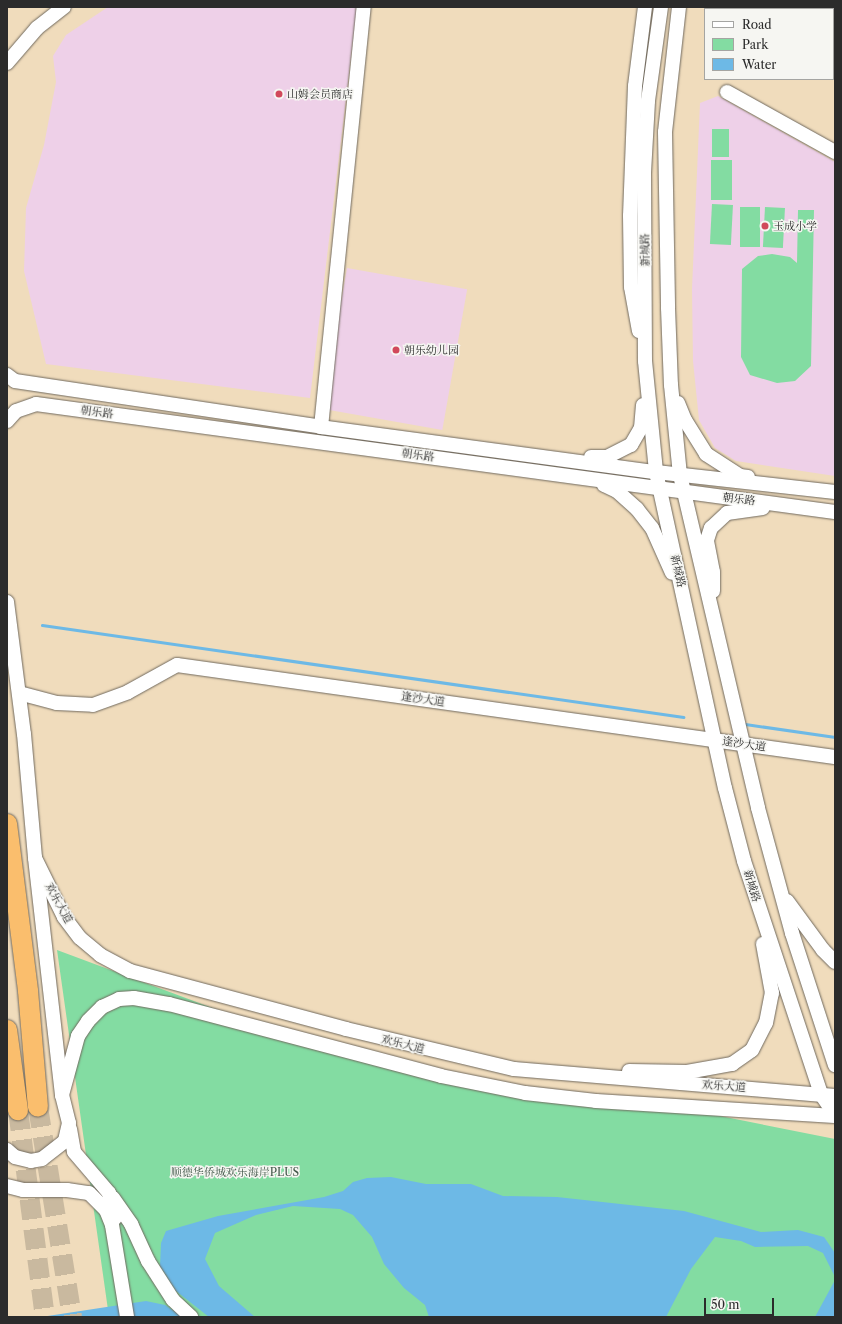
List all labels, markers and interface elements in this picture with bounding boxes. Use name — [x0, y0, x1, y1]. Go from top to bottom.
legend — [704, 8, 834, 80]
text: Road — [742, 17, 772, 32]
text: Park — [742, 37, 768, 52]
text: Water — [742, 57, 776, 72]
place label: 山姆会员商店 — [287, 87, 353, 101]
marker: 山姆会员商店 — [274, 89, 284, 99]
place label: 玉成小学 — [773, 219, 817, 233]
marker: 玉成小学 — [760, 221, 770, 231]
street label: 新城路 — [638, 233, 652, 267]
place label: 朝乐幼儿园 — [404, 343, 459, 357]
marker: 朝乐幼儿园 — [391, 345, 401, 355]
street label: 朝乐路 — [80, 403, 114, 421]
street label: 朝乐路 — [401, 446, 435, 464]
street label: 朝乐路 — [722, 490, 756, 508]
street label: 新城路 — [668, 553, 688, 589]
street label: 逢沙大道 — [400, 689, 446, 709]
street label: 逢沙大道 — [721, 734, 767, 754]
street label: 新城路 — [741, 868, 763, 904]
street label: 欢乐大道 — [43, 881, 75, 925]
street label: 欢乐大道 — [380, 1032, 426, 1056]
street label: 欢乐大道 — [702, 1078, 746, 1094]
park label: 顺德华侨城欢乐海岸PLUS — [171, 1165, 299, 1179]
scale bar — [706, 1290, 776, 1316]
text: 50 m — [711, 1297, 740, 1312]

